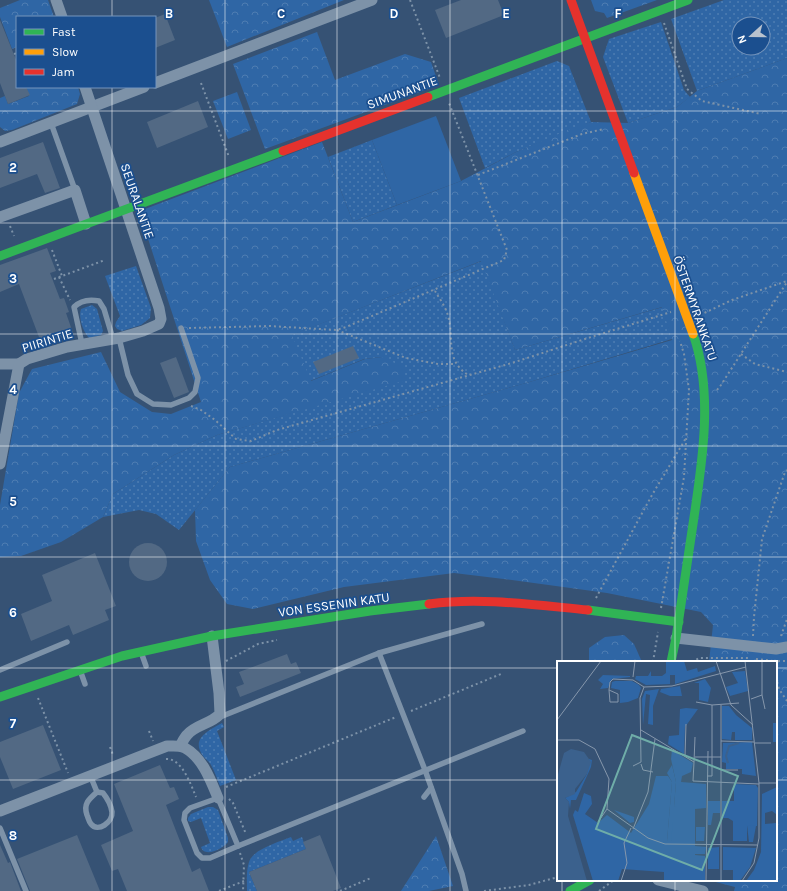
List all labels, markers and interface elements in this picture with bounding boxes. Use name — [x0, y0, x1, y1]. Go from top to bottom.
text: B — [165, 6, 173, 21]
text: C — [277, 6, 285, 21]
text: D — [390, 6, 399, 21]
text: E — [502, 6, 510, 21]
text: F — [614, 6, 622, 21]
legend — [16, 16, 156, 88]
north arrow — [731, 16, 771, 56]
text: Fast — [52, 25, 76, 39]
text: N — [735, 33, 750, 45]
text: Slow — [52, 45, 78, 59]
text: Jam — [52, 65, 75, 79]
street label: SIMUNANTIE — [365, 73, 439, 112]
text: 2 — [9, 160, 17, 175]
street label: SEURALANTIE — [118, 161, 157, 241]
street label: ÖSTERMYRANKATU — [670, 253, 722, 363]
text: 3 — [9, 271, 17, 286]
street label: PIIRINTIE — [20, 326, 74, 355]
text: 4 — [9, 382, 17, 397]
text: 5 — [9, 494, 17, 509]
street label: VON ESSENIN KATU — [277, 589, 391, 620]
text: 6 — [9, 605, 17, 620]
inset map — [557, 661, 777, 881]
text: 7 — [10, 716, 17, 731]
text: 8 — [9, 828, 17, 843]

